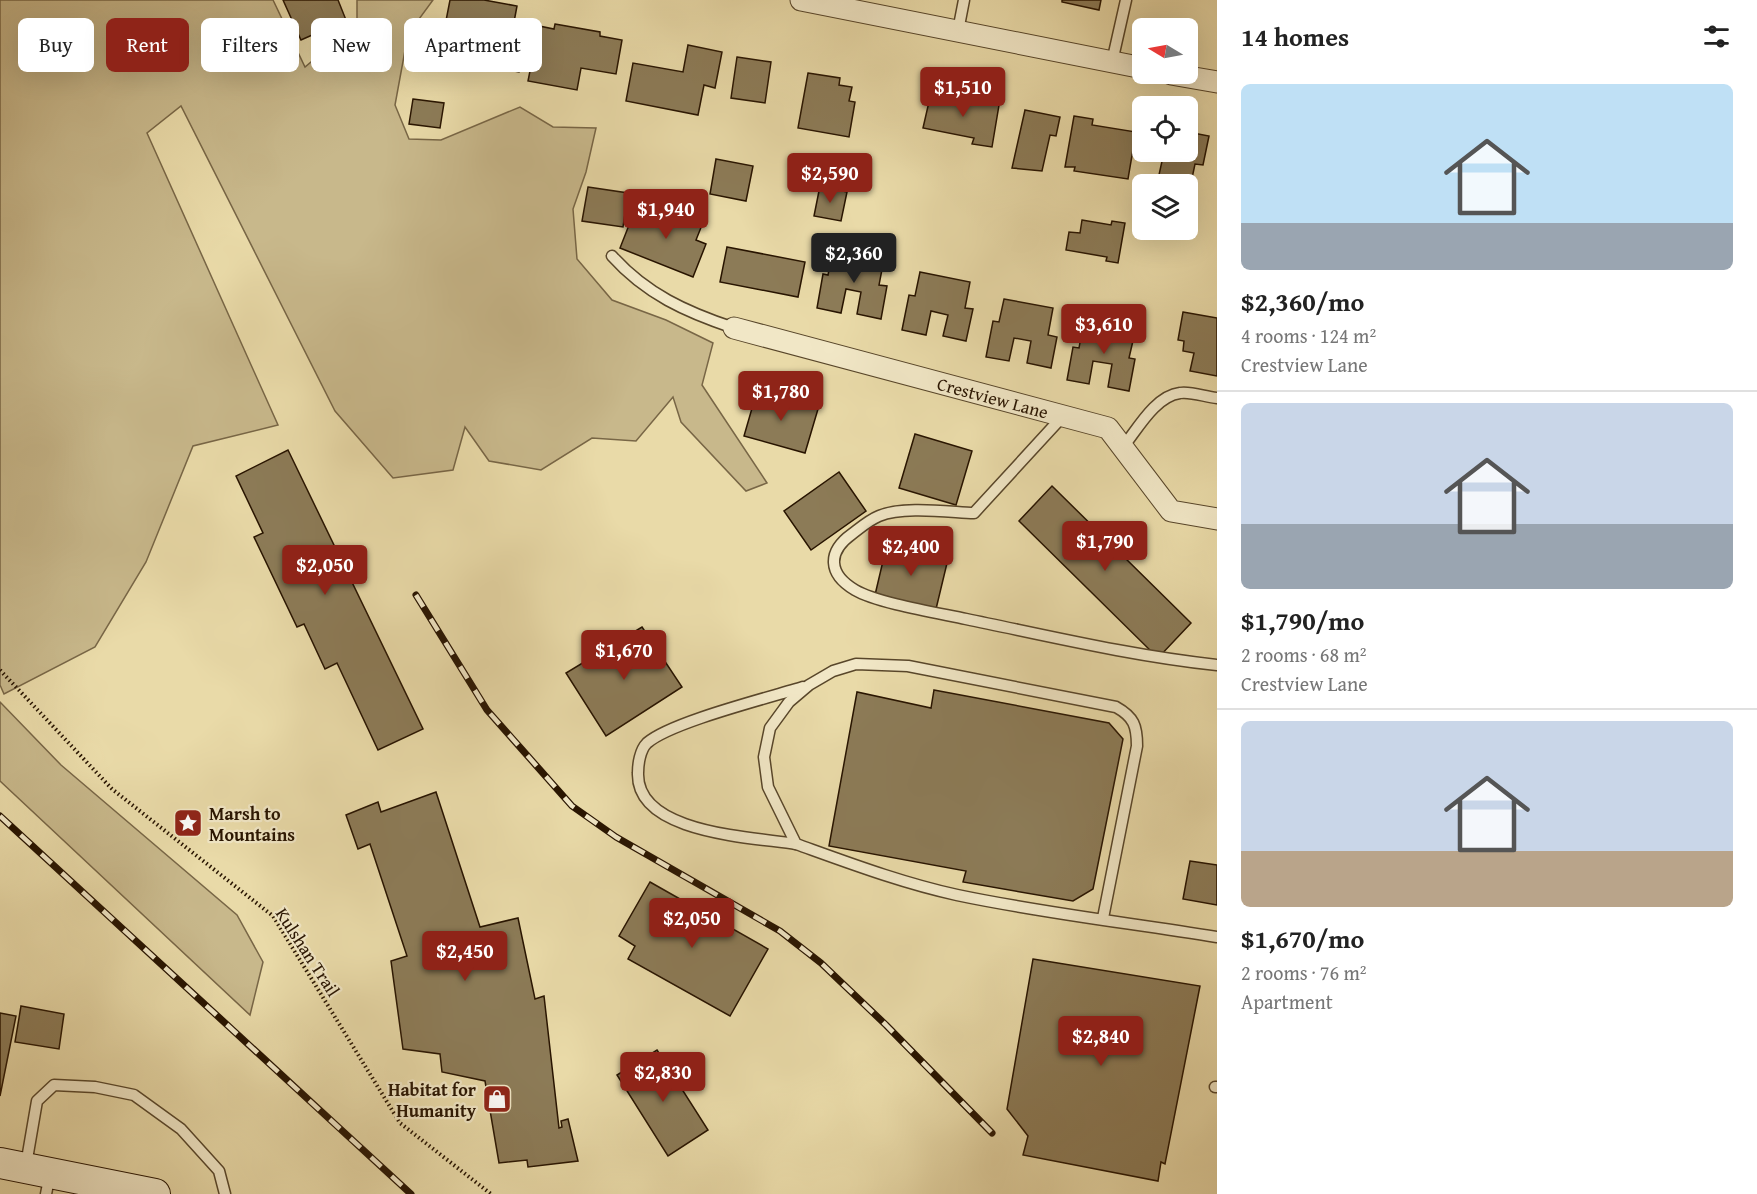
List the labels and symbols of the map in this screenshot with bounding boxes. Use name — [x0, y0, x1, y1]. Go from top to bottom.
north arrow — [1132, 18, 1198, 84]
pin: $1,510 — [914, 67, 1012, 118]
pin: $2,590 — [781, 153, 879, 204]
pin: $1,940 — [617, 189, 715, 240]
pin: $2,360 — [805, 233, 903, 284]
pin: $3,610 — [1055, 304, 1153, 355]
street label: Crestview Lane — [934, 369, 1051, 425]
pin: $1,780 — [732, 371, 830, 422]
pin: $1,790 — [1056, 521, 1154, 572]
pin: $2,400 — [862, 526, 960, 577]
pin: $2,050 — [276, 545, 374, 596]
pin: $1,670 — [575, 630, 673, 681]
place label: Marsh to Mountains — [209, 800, 295, 848]
place icon: Marsh to Mountains — [172, 807, 204, 839]
pin: $2,050 — [643, 898, 741, 949]
street label: Kulshan Trail — [269, 902, 347, 1002]
pin: $2,450 — [416, 931, 514, 982]
pin: $2,840 — [1052, 1016, 1150, 1067]
pin: $2,830 — [614, 1052, 712, 1103]
place label: Habitat for Humanity — [388, 1076, 477, 1124]
shop icon: Habitat for Humanity — [481, 1083, 513, 1115]

